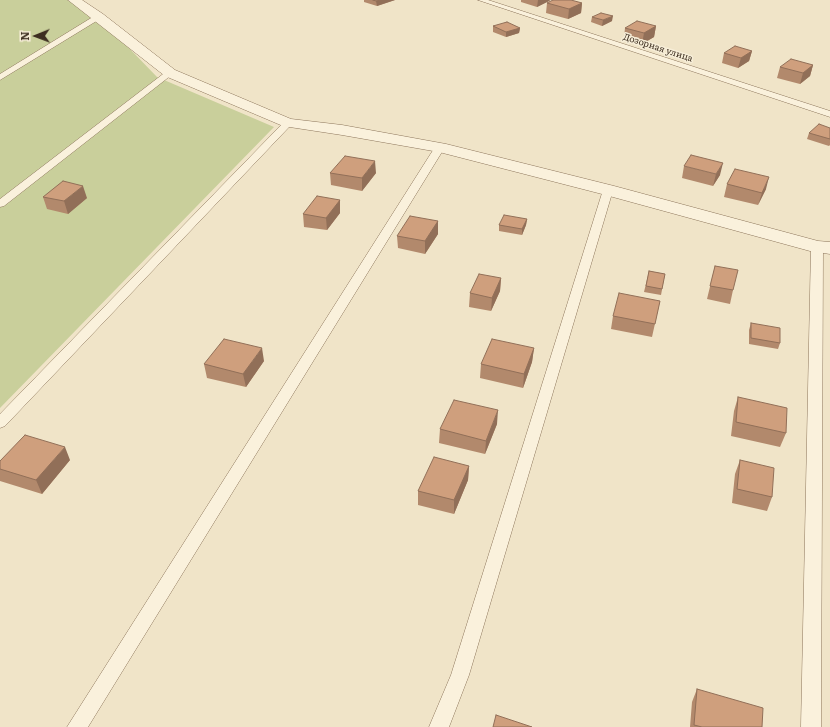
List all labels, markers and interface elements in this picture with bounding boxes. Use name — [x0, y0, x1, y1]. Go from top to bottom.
north arrow — [16, 16, 56, 56]
text: N — [16, 31, 32, 41]
street label: Дозорная улица — [622, 32, 694, 64]

